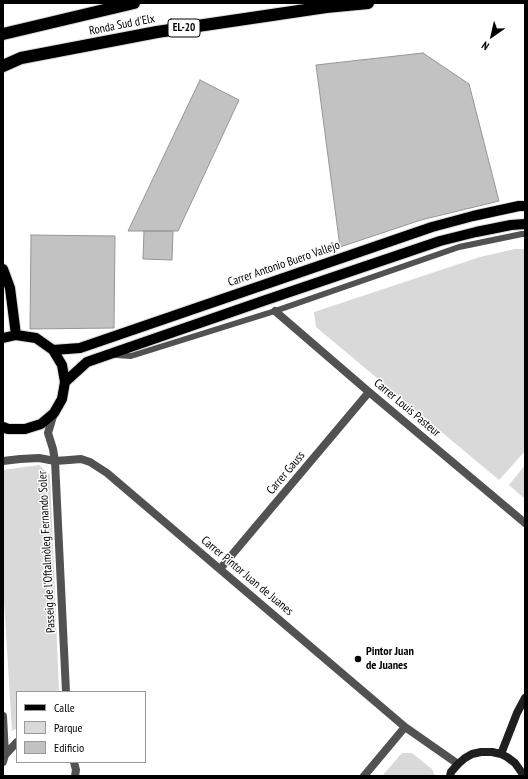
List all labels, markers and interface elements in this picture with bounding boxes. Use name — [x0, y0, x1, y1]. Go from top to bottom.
street label: Ronda Sud d'Elx — [88, 12, 156, 38]
north arrow — [472, 16, 512, 56]
road number: EL-20 — [168, 19, 200, 37]
text: N — [479, 38, 492, 53]
street label: Carrer Antonio Buero Vallejo — [226, 238, 342, 290]
street label: Carrer Louis Pasteur — [371, 376, 443, 440]
street label: Carrer Gauss — [264, 449, 308, 497]
street label: Passeig de l'Oftalmòleg Fernando Soler — [36, 471, 58, 633]
street label: Carrer Pintor Juan de Juanes — [198, 533, 296, 619]
place label: Pintor Juan de Juanes — [366, 645, 414, 673]
marker: Pintor Juan de Juanes — [353, 654, 363, 664]
legend — [16, 691, 146, 763]
text: Calle — [54, 700, 75, 715]
text: Parque — [54, 720, 83, 735]
text: Edificio — [54, 740, 84, 755]

